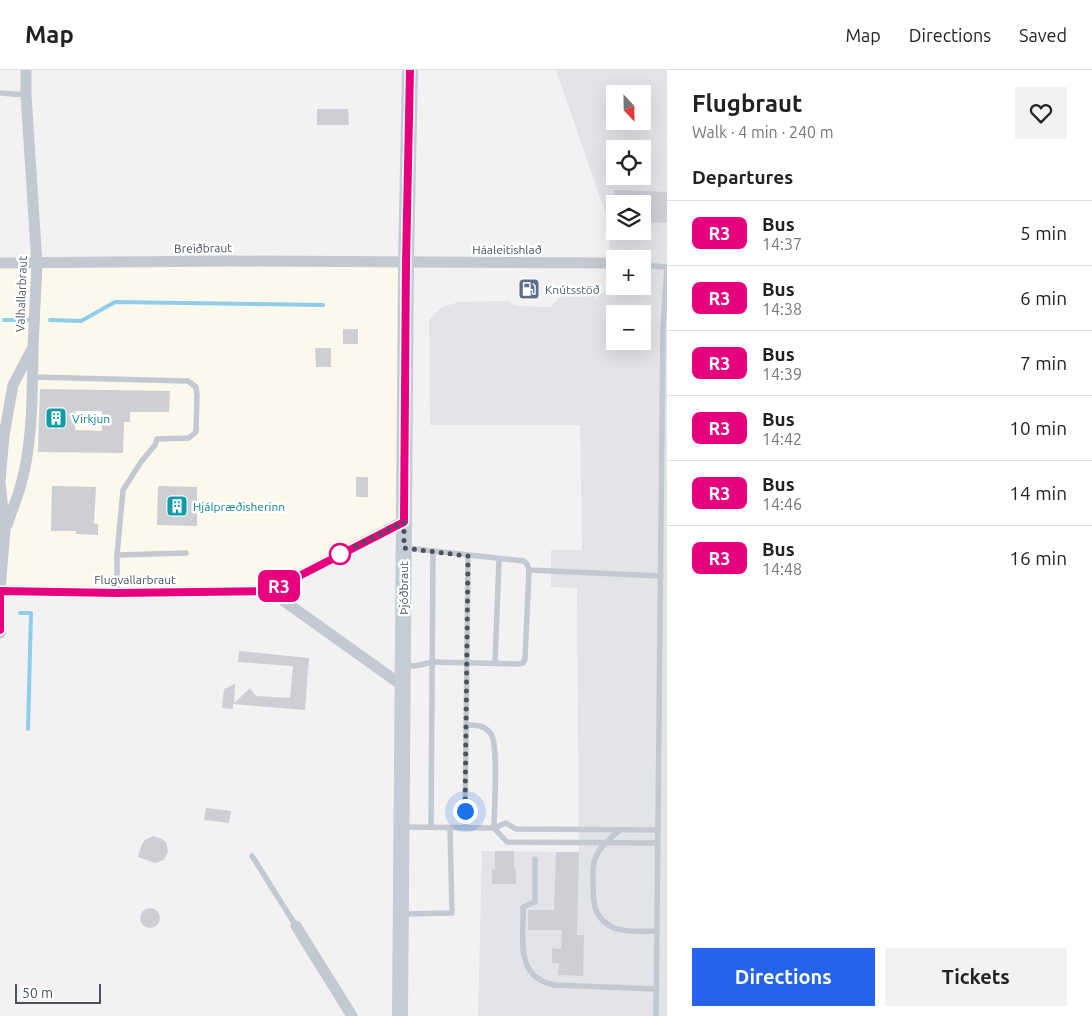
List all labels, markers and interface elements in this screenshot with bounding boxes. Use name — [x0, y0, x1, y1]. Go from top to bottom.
text: Map — [25, 21, 74, 48]
text: Map — [845, 25, 881, 45]
text: Directions — [909, 25, 991, 45]
text: Saved — [1019, 25, 1067, 45]
north arrow — [606, 85, 651, 130]
map controls — [606, 85, 651, 350]
button: heart — [1015, 87, 1067, 139]
text: Flugbraut — [692, 90, 802, 117]
text: Walk · 4 min · 240 m — [692, 123, 834, 141]
button: locate — [606, 140, 651, 185]
text: Departures — [692, 166, 793, 188]
button: layers — [606, 195, 651, 240]
text: Bus — [762, 213, 795, 235]
text: 5 min — [1020, 222, 1067, 244]
text: R3 — [709, 223, 730, 243]
text: 14:37 — [762, 235, 802, 253]
street label: Breiðbraut — [174, 241, 232, 255]
street label: Háaleitishlað — [472, 243, 542, 256]
button: + — [606, 250, 651, 295]
street label: Valhallarbraut — [13, 255, 29, 332]
fuel station icon: Knútsstöð — [517, 277, 541, 301]
text: Bus — [762, 278, 795, 300]
place label: Knútsstöð — [545, 283, 600, 296]
text: 6 min — [1020, 287, 1067, 309]
text: R3 — [709, 288, 730, 308]
text: 14:38 — [762, 300, 802, 318]
button: − — [606, 305, 651, 350]
text: Bus — [762, 343, 795, 365]
text: 7 min — [1020, 352, 1067, 374]
text: R3 — [709, 353, 730, 373]
text: 14:39 — [762, 365, 802, 383]
building icon: Virkjun — [44, 406, 68, 430]
text: Bus — [762, 408, 795, 430]
place label: Virkjun — [72, 412, 110, 425]
text: 10 min — [1009, 417, 1067, 439]
text: R3 — [709, 418, 730, 438]
text: 14:42 — [762, 430, 802, 448]
text: Bus — [762, 473, 795, 495]
text: 14 min — [1009, 482, 1067, 504]
text: R3 — [709, 483, 730, 503]
building icon: Hjálpræðisherinn — [165, 494, 189, 518]
text: 14:46 — [762, 495, 802, 513]
place label: Hjálpræðisherinn — [193, 500, 285, 513]
text: Bus — [762, 538, 795, 560]
unlabelled marker — [329, 543, 351, 565]
text: 16 min — [1009, 547, 1067, 569]
text: R3 — [709, 548, 730, 568]
text: 14:48 — [762, 560, 802, 578]
street label: Þjóðbraut — [397, 561, 410, 615]
line badge: R3 — [256, 570, 302, 602]
street label: Flugvallarbraut — [94, 573, 176, 586]
text: R3 — [268, 576, 290, 596]
your location — [453, 799, 478, 824]
button: Directions — [692, 948, 875, 1006]
button: Tickets — [885, 948, 1067, 1006]
scale bar — [15, 981, 101, 1004]
text: 50 m — [22, 985, 53, 1001]

